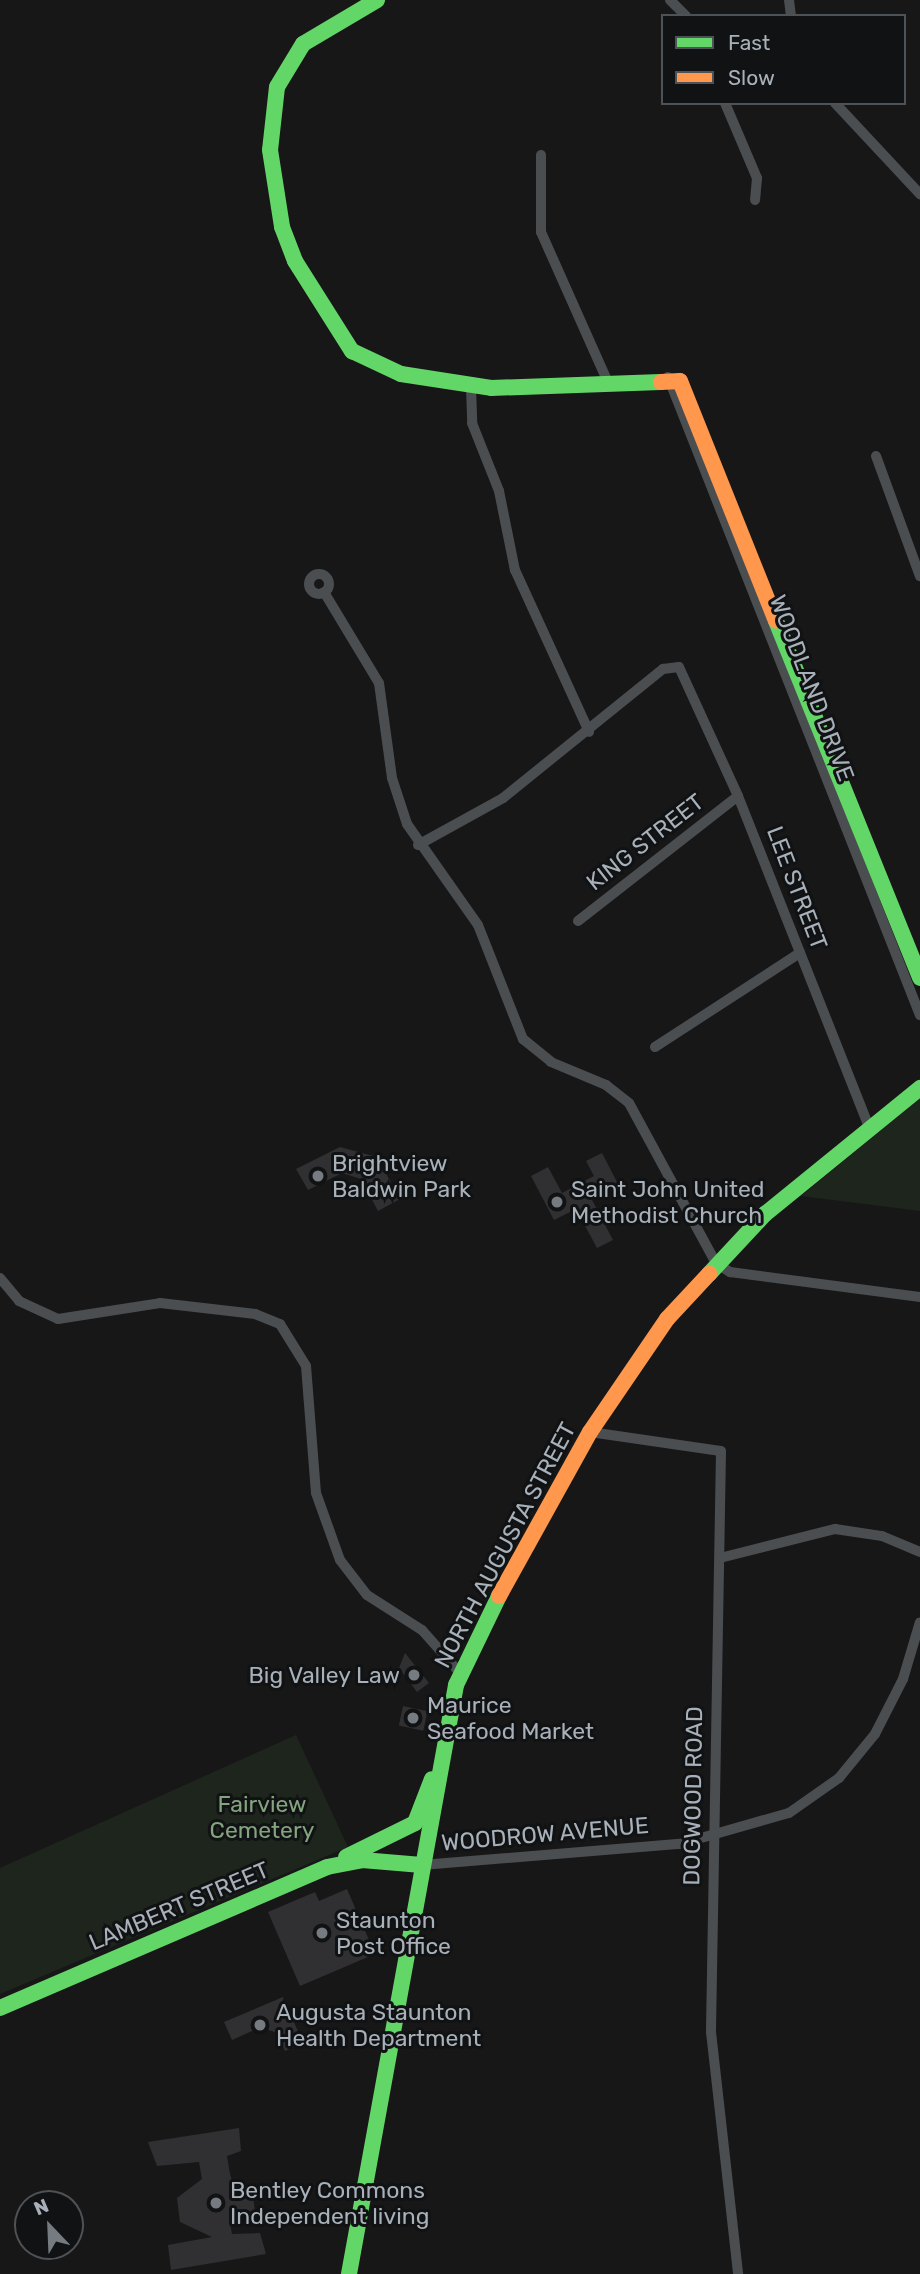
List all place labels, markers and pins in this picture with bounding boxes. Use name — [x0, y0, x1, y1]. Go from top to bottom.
place label: Brightview Baldwin Park — [332, 1149, 471, 1203]
marker: Brightview Baldwin Park — [310, 1168, 326, 1184]
place label: Saint John United Methodist Church — [571, 1175, 765, 1229]
marker: Saint John United Methodist Church — [549, 1194, 565, 1210]
place label: Big Valley Law — [247, 1661, 400, 1689]
marker: Big Valley Law — [406, 1667, 422, 1683]
place label: Maurice Seafood Market — [427, 1691, 594, 1745]
marker: Maurice Seafood Market — [405, 1710, 421, 1726]
place label: Staunton Post Office — [336, 1906, 451, 1960]
marker: Staunton Post Office — [314, 1925, 330, 1941]
place label: Augusta Staunton Health Department — [276, 1998, 481, 2052]
marker: Augusta Staunton Health Department — [250, 2015, 270, 2035]
place label: Bentley Commons Independent living — [230, 2176, 429, 2230]
marker: Bentley Commons Independent living — [208, 2195, 224, 2211]

